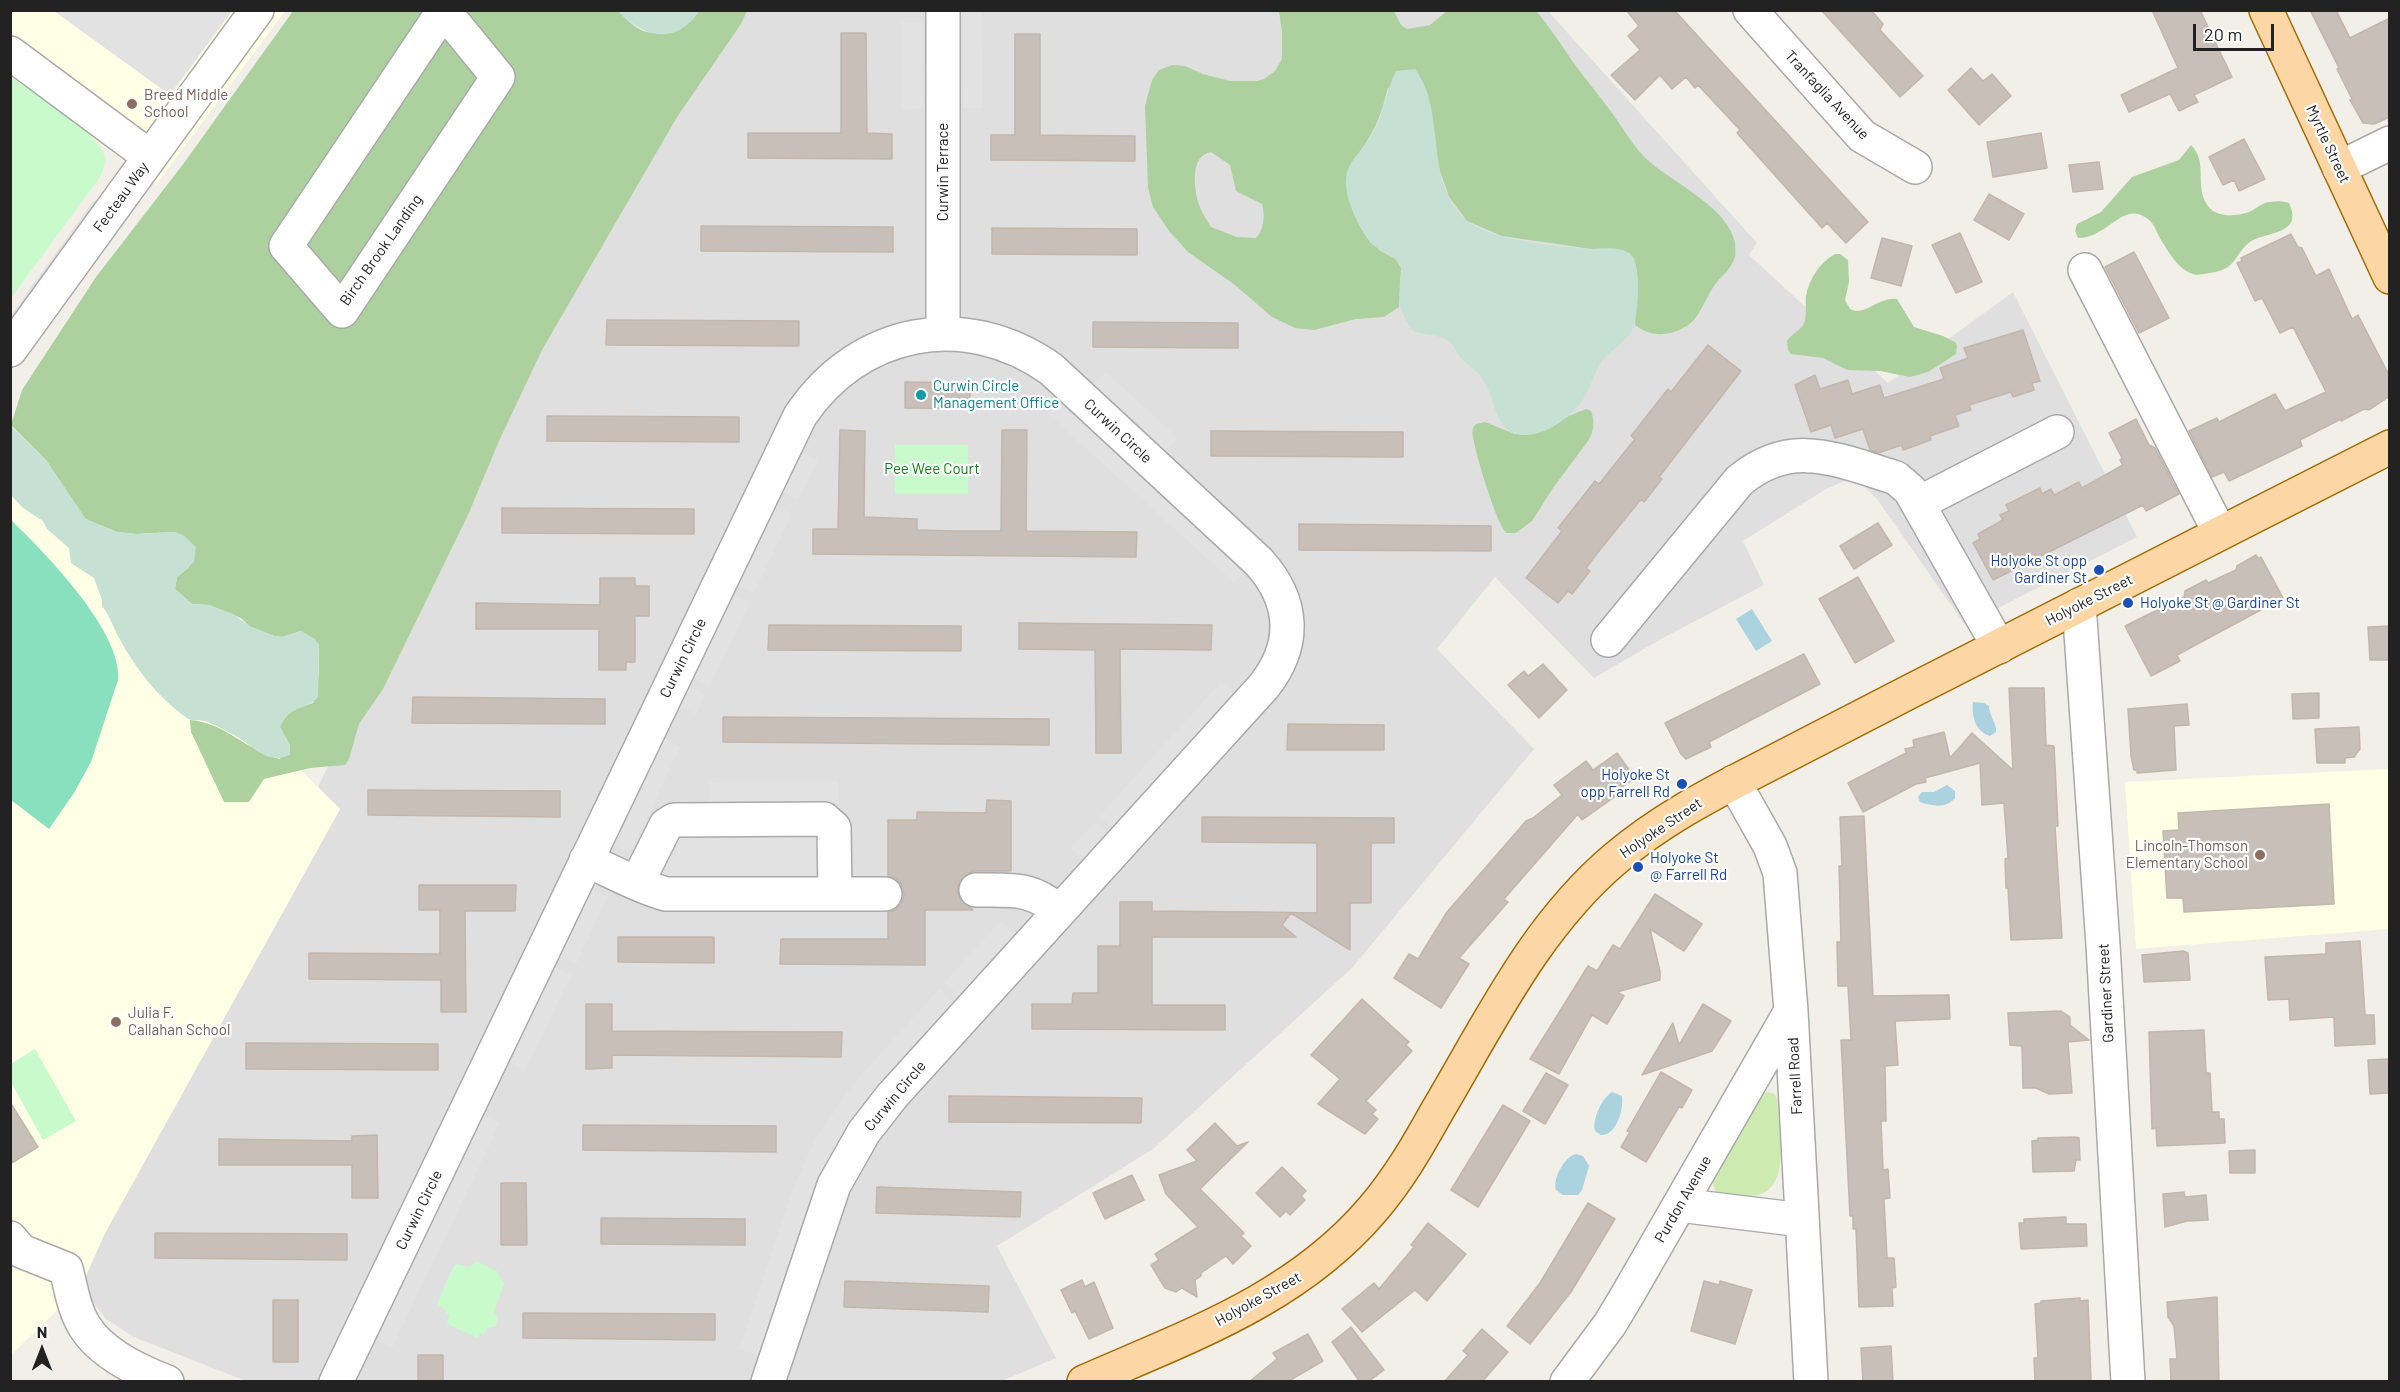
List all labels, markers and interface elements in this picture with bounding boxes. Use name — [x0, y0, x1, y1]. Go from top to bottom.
scale bar — [2196, 12, 2277, 50]
text: 20 m — [2204, 23, 2242, 45]
street label: Tranfaglia Avenue — [1781, 47, 1873, 143]
place label: Breed Middle School — [144, 86, 228, 121]
marker: Breed Middle School — [125, 97, 139, 111]
street label: Myrtle Street — [2302, 102, 2354, 186]
street label: Curwin Terrace — [934, 123, 952, 221]
street label: Fecteau Way — [89, 158, 153, 236]
street label: Birch Brook Landing — [336, 191, 426, 309]
place label: Curwin Circle Management Office — [933, 377, 1059, 412]
marker: Curwin Circle Management Office — [914, 388, 928, 402]
street label: Curwin Circle — [1080, 395, 1156, 467]
park label: Pee Wee Court — [884, 460, 980, 478]
place label: Holyoke St opp Gardiner St — [1991, 552, 2087, 587]
marker: Holyoke St opp Gardiner St — [2092, 563, 2106, 577]
street label: Holyoke Street — [2042, 570, 2136, 630]
place label: Holyoke St @ Gardiner St — [2140, 594, 2300, 612]
marker: Holyoke St @ Gardiner St — [2121, 596, 2135, 610]
street label: Curwin Circle — [656, 615, 710, 701]
place label: Holyoke St opp Farrell Rd — [1580, 766, 1670, 801]
marker: Holyoke St opp Farrell Rd — [1675, 777, 1689, 791]
street label: Holyoke Street — [1616, 794, 1706, 862]
place label: Lincoln-Thomson Elementary School — [2126, 837, 2248, 872]
marker: Lincoln-Thomson Elementary School — [2253, 848, 2267, 862]
place label: Holyoke St @ Farrell Rd — [1650, 849, 1727, 884]
marker: Holyoke St @ Farrell Rd — [1631, 860, 1645, 874]
street label: Gardiner Street — [2094, 943, 2118, 1043]
place label: Julia F. Callahan School — [128, 1004, 230, 1039]
marker: Julia F. Callahan School — [109, 1015, 123, 1029]
street label: Farrell Road — [1784, 1037, 1806, 1115]
street label: Curwin Circle — [860, 1057, 930, 1135]
street label: Purdon Avenue — [1651, 1152, 1715, 1246]
street label: Curwin Circle — [392, 1167, 446, 1253]
street label: Holyoke Street — [1212, 1268, 1304, 1330]
north arrow — [12, 1320, 72, 1380]
text: N — [37, 1322, 47, 1341]

